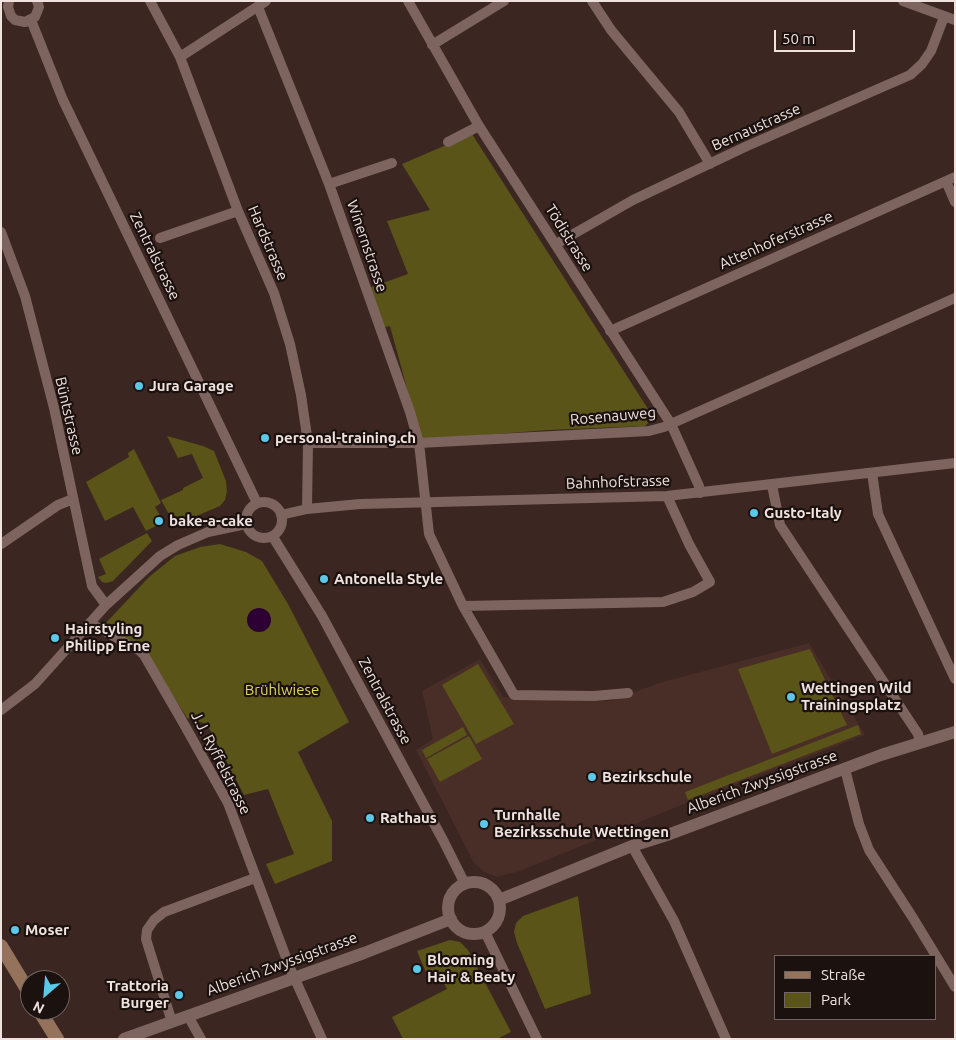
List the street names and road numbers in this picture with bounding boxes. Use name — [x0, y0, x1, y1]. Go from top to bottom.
street label: Bernaustrasse — [709, 99, 803, 155]
street label: Winernstrasse — [343, 198, 391, 294]
street label: Tödistrasse — [541, 201, 597, 275]
street label: Hardstrasse — [244, 203, 292, 283]
street label: Attenhoferstrasse — [716, 207, 836, 273]
street label: Zentralstrasse — [126, 209, 184, 303]
street label: Büntstrasse — [51, 375, 87, 457]
street label: Rosenauweg — [569, 403, 657, 429]
street label: Bahnhofstrasse — [565, 471, 671, 493]
street label: Zentralstrasse — [355, 655, 415, 747]
street label: J.J. Ryffelstrasse — [187, 708, 255, 818]
street label: Alberich Zwyssigstrasse — [684, 746, 840, 818]
street label: Alberich Zwyssigstrasse — [204, 928, 360, 1000]

